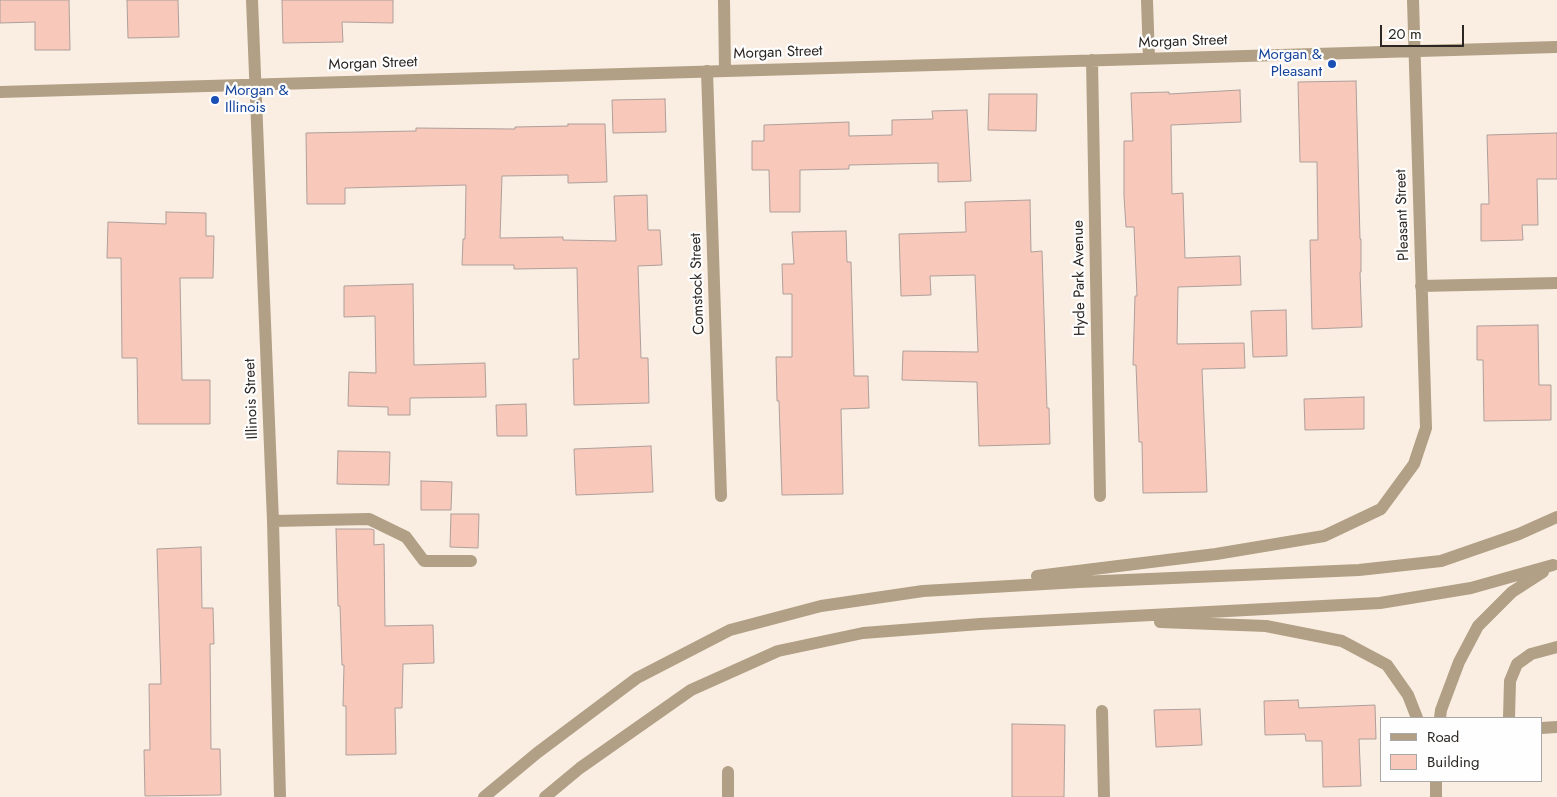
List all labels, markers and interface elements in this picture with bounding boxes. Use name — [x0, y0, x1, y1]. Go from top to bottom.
scale bar — [1382, 15, 1466, 47]
text: 20 m — [1388, 23, 1422, 45]
street label: Morgan Street — [1138, 31, 1228, 53]
street label: Morgan Street — [733, 42, 823, 64]
place label: Morgan & Pleasant — [1258, 46, 1322, 81]
street label: Morgan Street — [328, 53, 418, 75]
marker: Morgan & Pleasant — [1326, 58, 1338, 70]
place label: Morgan & Illinois — [225, 82, 289, 117]
marker: Morgan & Illinois — [209, 94, 221, 106]
street label: Pleasant Street — [1392, 169, 1414, 261]
street label: Hyde Park Avenue — [1070, 220, 1090, 336]
street label: Comstock Street — [687, 233, 709, 335]
street label: Illinois Street — [242, 358, 262, 440]
legend — [1380, 717, 1542, 782]
text: Road — [1427, 726, 1459, 748]
text: Building — [1427, 751, 1479, 773]

